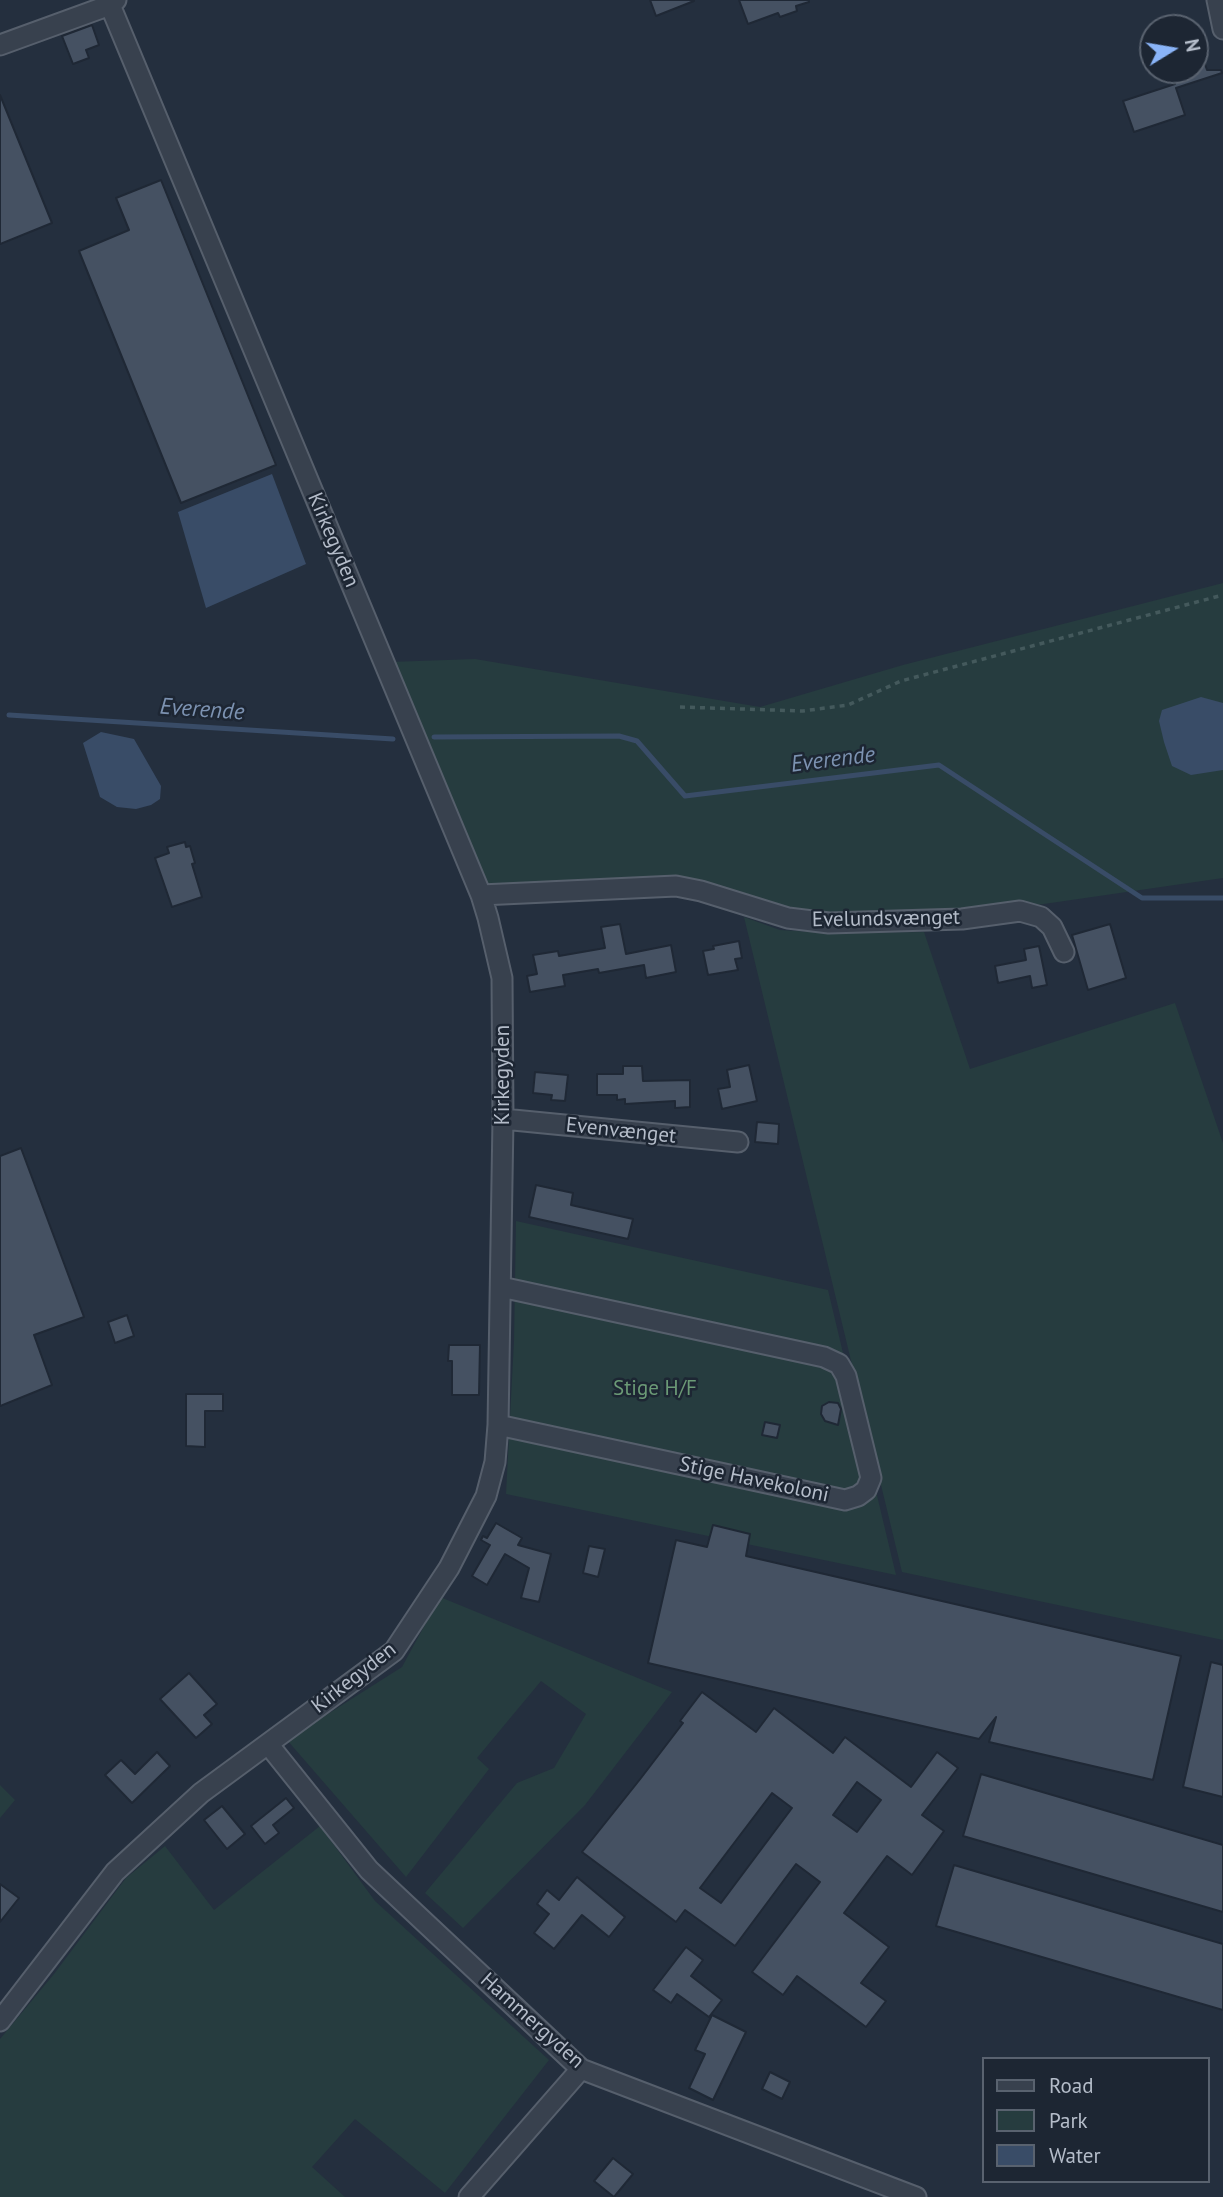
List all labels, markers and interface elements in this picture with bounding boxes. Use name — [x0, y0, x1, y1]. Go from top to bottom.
north arrow — [1139, 14, 1209, 84]
text: N — [1180, 37, 1206, 54]
street label: Kirkegyden — [302, 489, 364, 591]
water label: Everende — [159, 693, 245, 727]
water label: Everende — [789, 741, 877, 779]
street label: Evelundsvænget — [812, 905, 960, 933]
street label: Kirkegyden — [490, 1025, 516, 1125]
street label: Evenvænget — [565, 1113, 677, 1149]
park label: Stige H/F — [613, 1376, 697, 1402]
street label: Stige Havekoloni — [677, 1452, 831, 1508]
street label: Kirkegyden — [307, 1637, 401, 1719]
street label: Hammergyden — [475, 1968, 589, 2074]
legend — [982, 2057, 1209, 2183]
text: Road — [1049, 2072, 1093, 2099]
text: Park — [1049, 2107, 1088, 2134]
text: Water — [1049, 2142, 1101, 2169]

